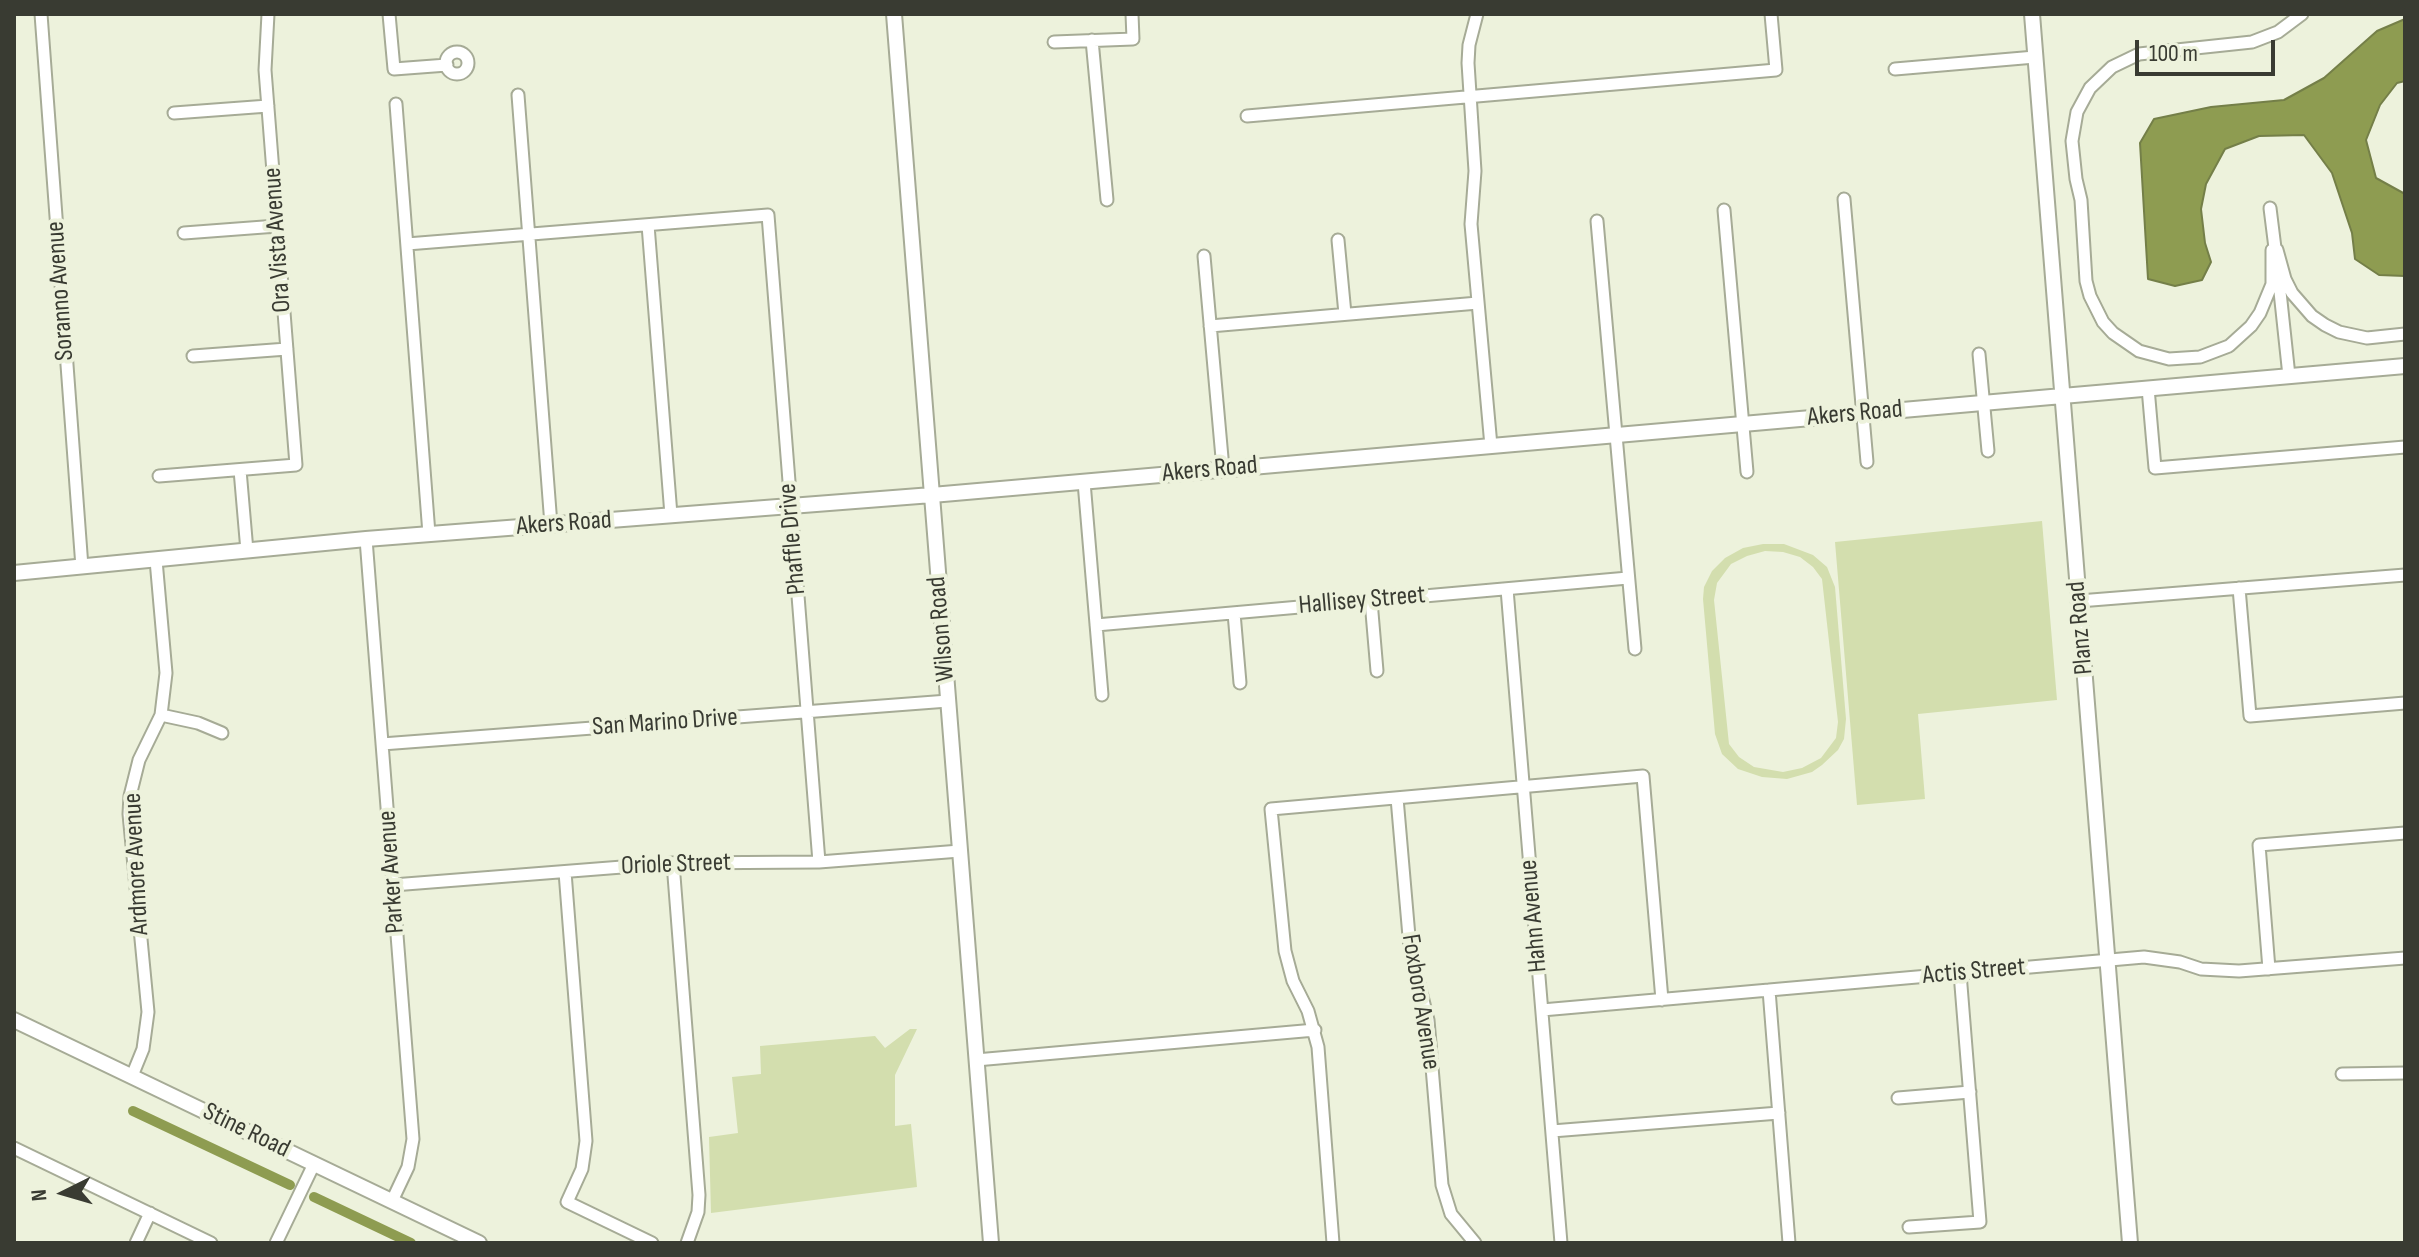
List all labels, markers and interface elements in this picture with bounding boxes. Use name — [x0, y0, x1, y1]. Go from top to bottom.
scale bar — [2139, 24, 2279, 74]
text: 100 m — [2149, 39, 2198, 68]
street label: Ora Vista Avenue — [257, 166, 299, 314]
street label: Soranno Avenue — [41, 220, 81, 362]
street label: Akers Road — [1806, 394, 1904, 434]
street label: Akers Road — [1161, 450, 1259, 490]
street label: Phaffle Drive — [773, 482, 813, 596]
street label: Akers Road — [515, 505, 613, 543]
street label: Wilson Road — [922, 575, 962, 683]
street label: Hallisey Street — [1297, 580, 1427, 622]
street label: Planz Road — [2061, 580, 2101, 676]
street label: San Marino Drive — [591, 702, 739, 744]
street label: Ardmore Avenue — [118, 792, 156, 936]
street label: Parker Avenue — [372, 809, 412, 935]
street label: Oriole Street — [620, 847, 732, 883]
street label: Hahn Avenue — [1514, 858, 1554, 974]
street label: Foxboro Avenue — [1394, 932, 1446, 1072]
street label: Actis Street — [1921, 952, 2027, 992]
street label: Stine Road — [197, 1097, 295, 1165]
north arrow — [24, 1153, 104, 1233]
text: N — [26, 1188, 54, 1202]

